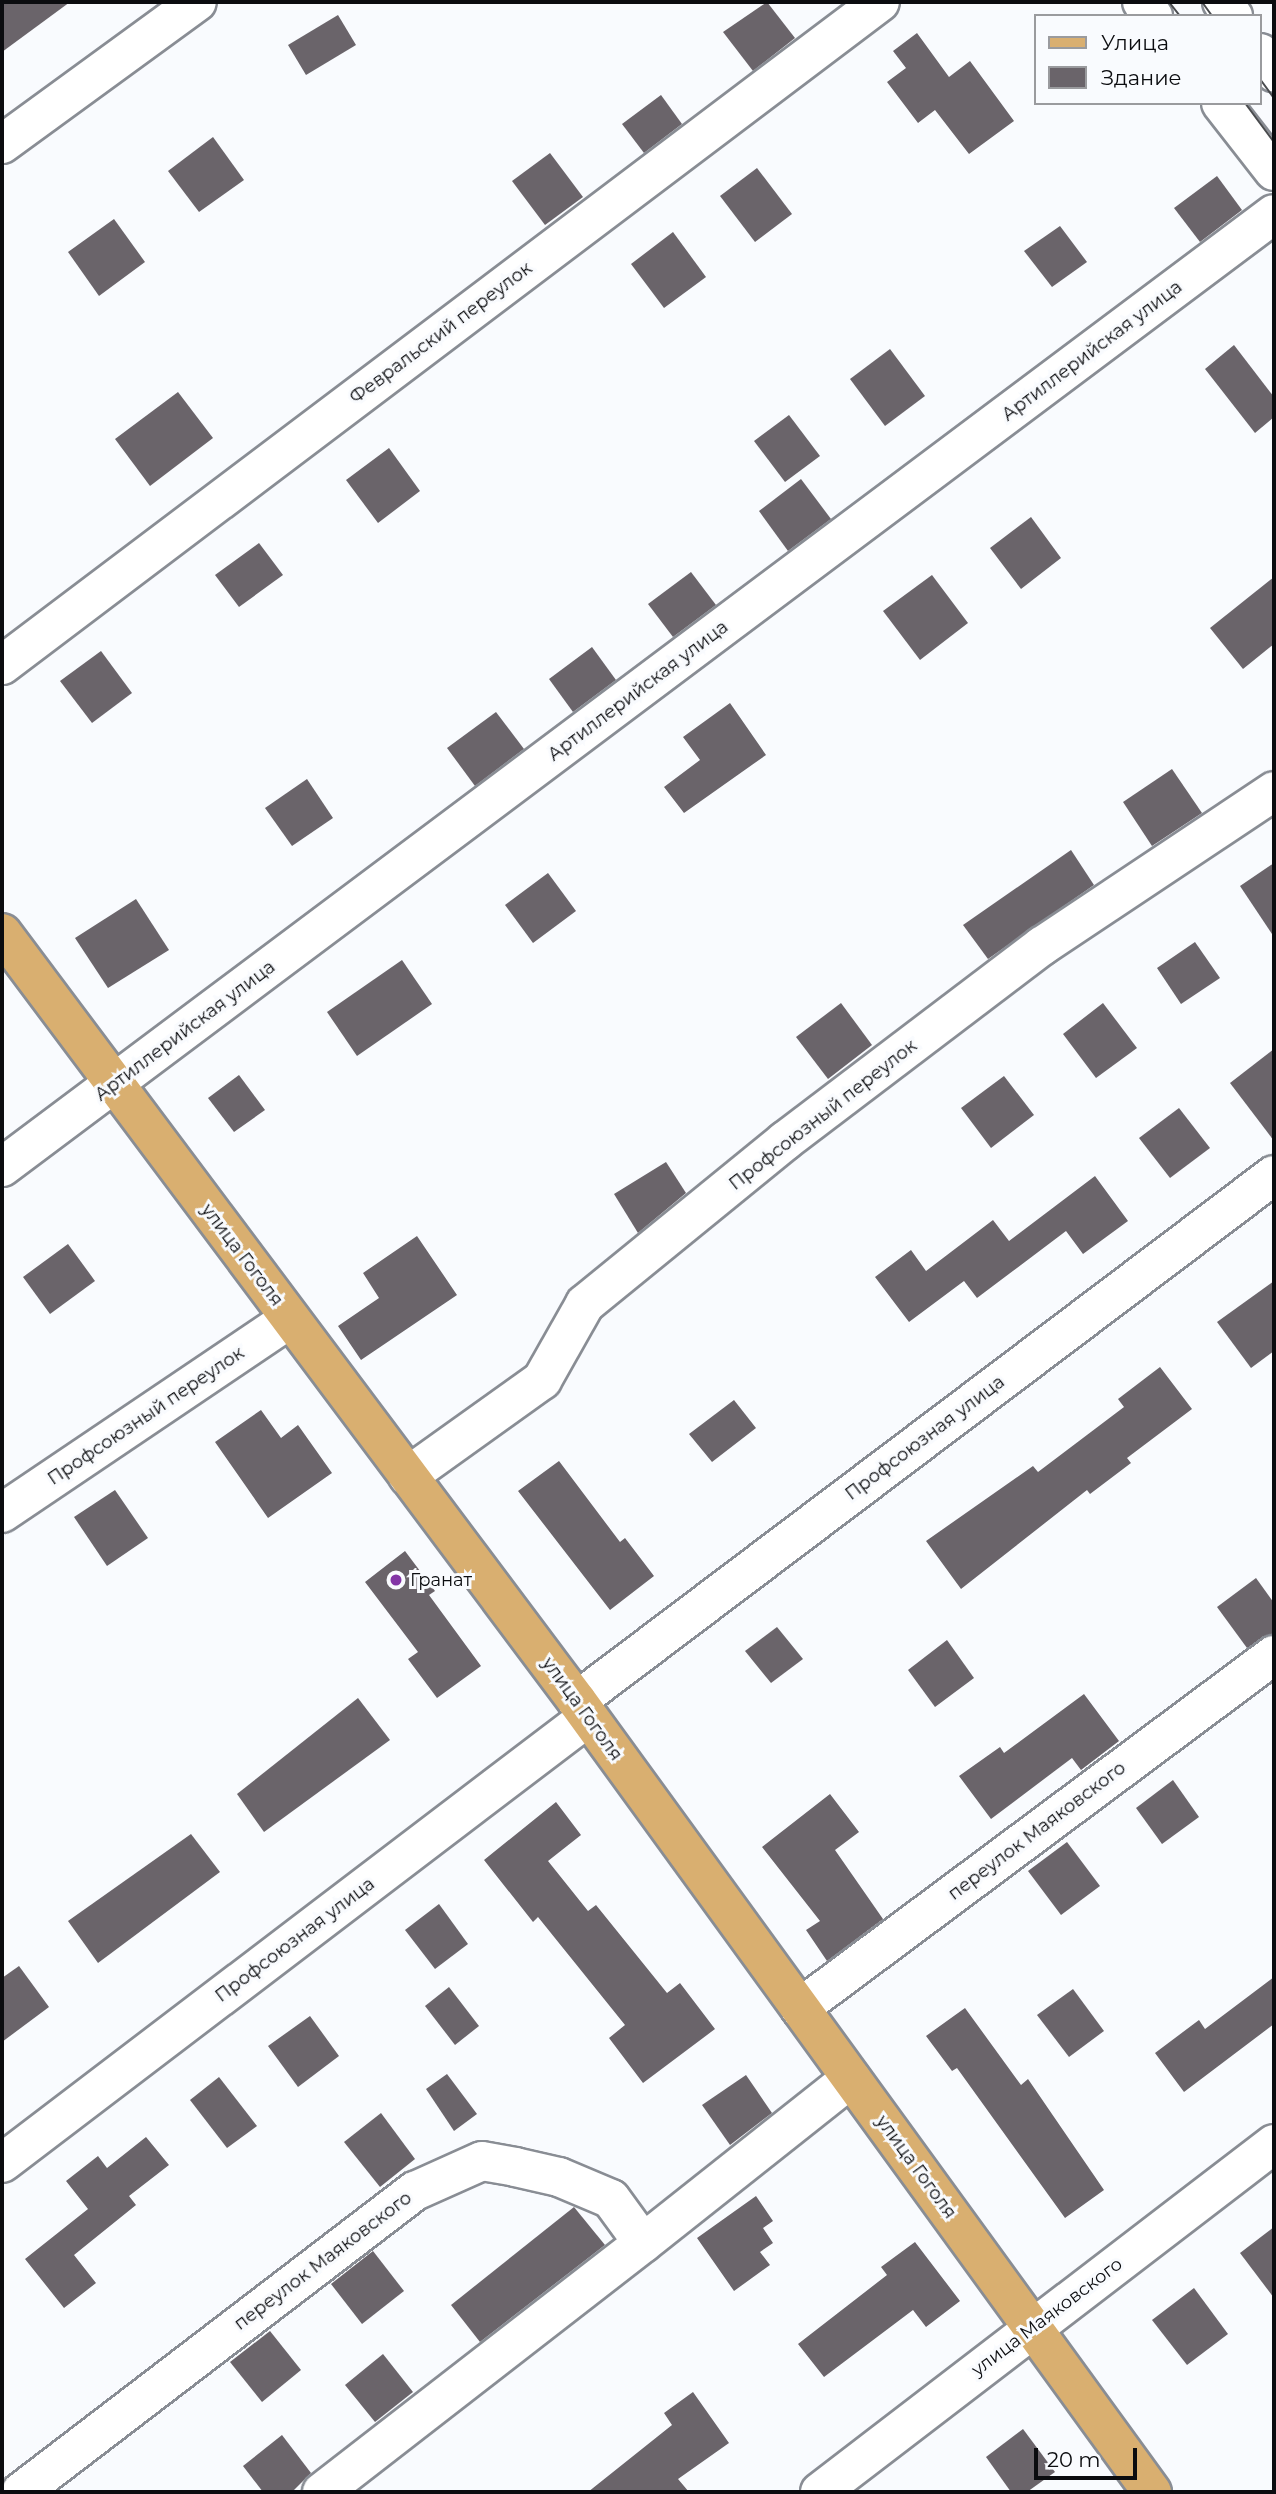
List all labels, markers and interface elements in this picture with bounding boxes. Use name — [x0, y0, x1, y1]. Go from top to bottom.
legend — [1034, 14, 1262, 105]
text: Улица — [1101, 30, 1169, 55]
text: Здание — [1101, 65, 1182, 90]
street label: Февральский переулок — [346, 257, 536, 409]
street label: Артиллерийская улица — [998, 276, 1186, 426]
street label: Артиллерийская улица — [544, 616, 732, 766]
street label: Артиллерийская улица — [91, 956, 279, 1106]
street label: Профсоюзный переулок — [725, 1035, 921, 1195]
street label: улица Гоголя — [197, 1200, 287, 1310]
street label: Профсоюзный переулок — [44, 1342, 248, 1490]
street label: Профсоюзная улица — [841, 1371, 1009, 1505]
place label: Гранат — [410, 1569, 472, 1591]
marker: Гранат — [388, 1572, 404, 1588]
street label: улица Гоголя — [537, 1653, 627, 1765]
street label: переулок Маяковского — [944, 1757, 1130, 1905]
street label: Профсоюзная улица — [211, 1873, 379, 2007]
street label: улица Гоголя — [871, 2111, 961, 2223]
street label: переулок Маяковского — [230, 2187, 416, 2335]
street label: улица Маяковского — [967, 2253, 1127, 2381]
scale bar — [1038, 2434, 1141, 2478]
text: 20 m — [1047, 2447, 1101, 2472]

